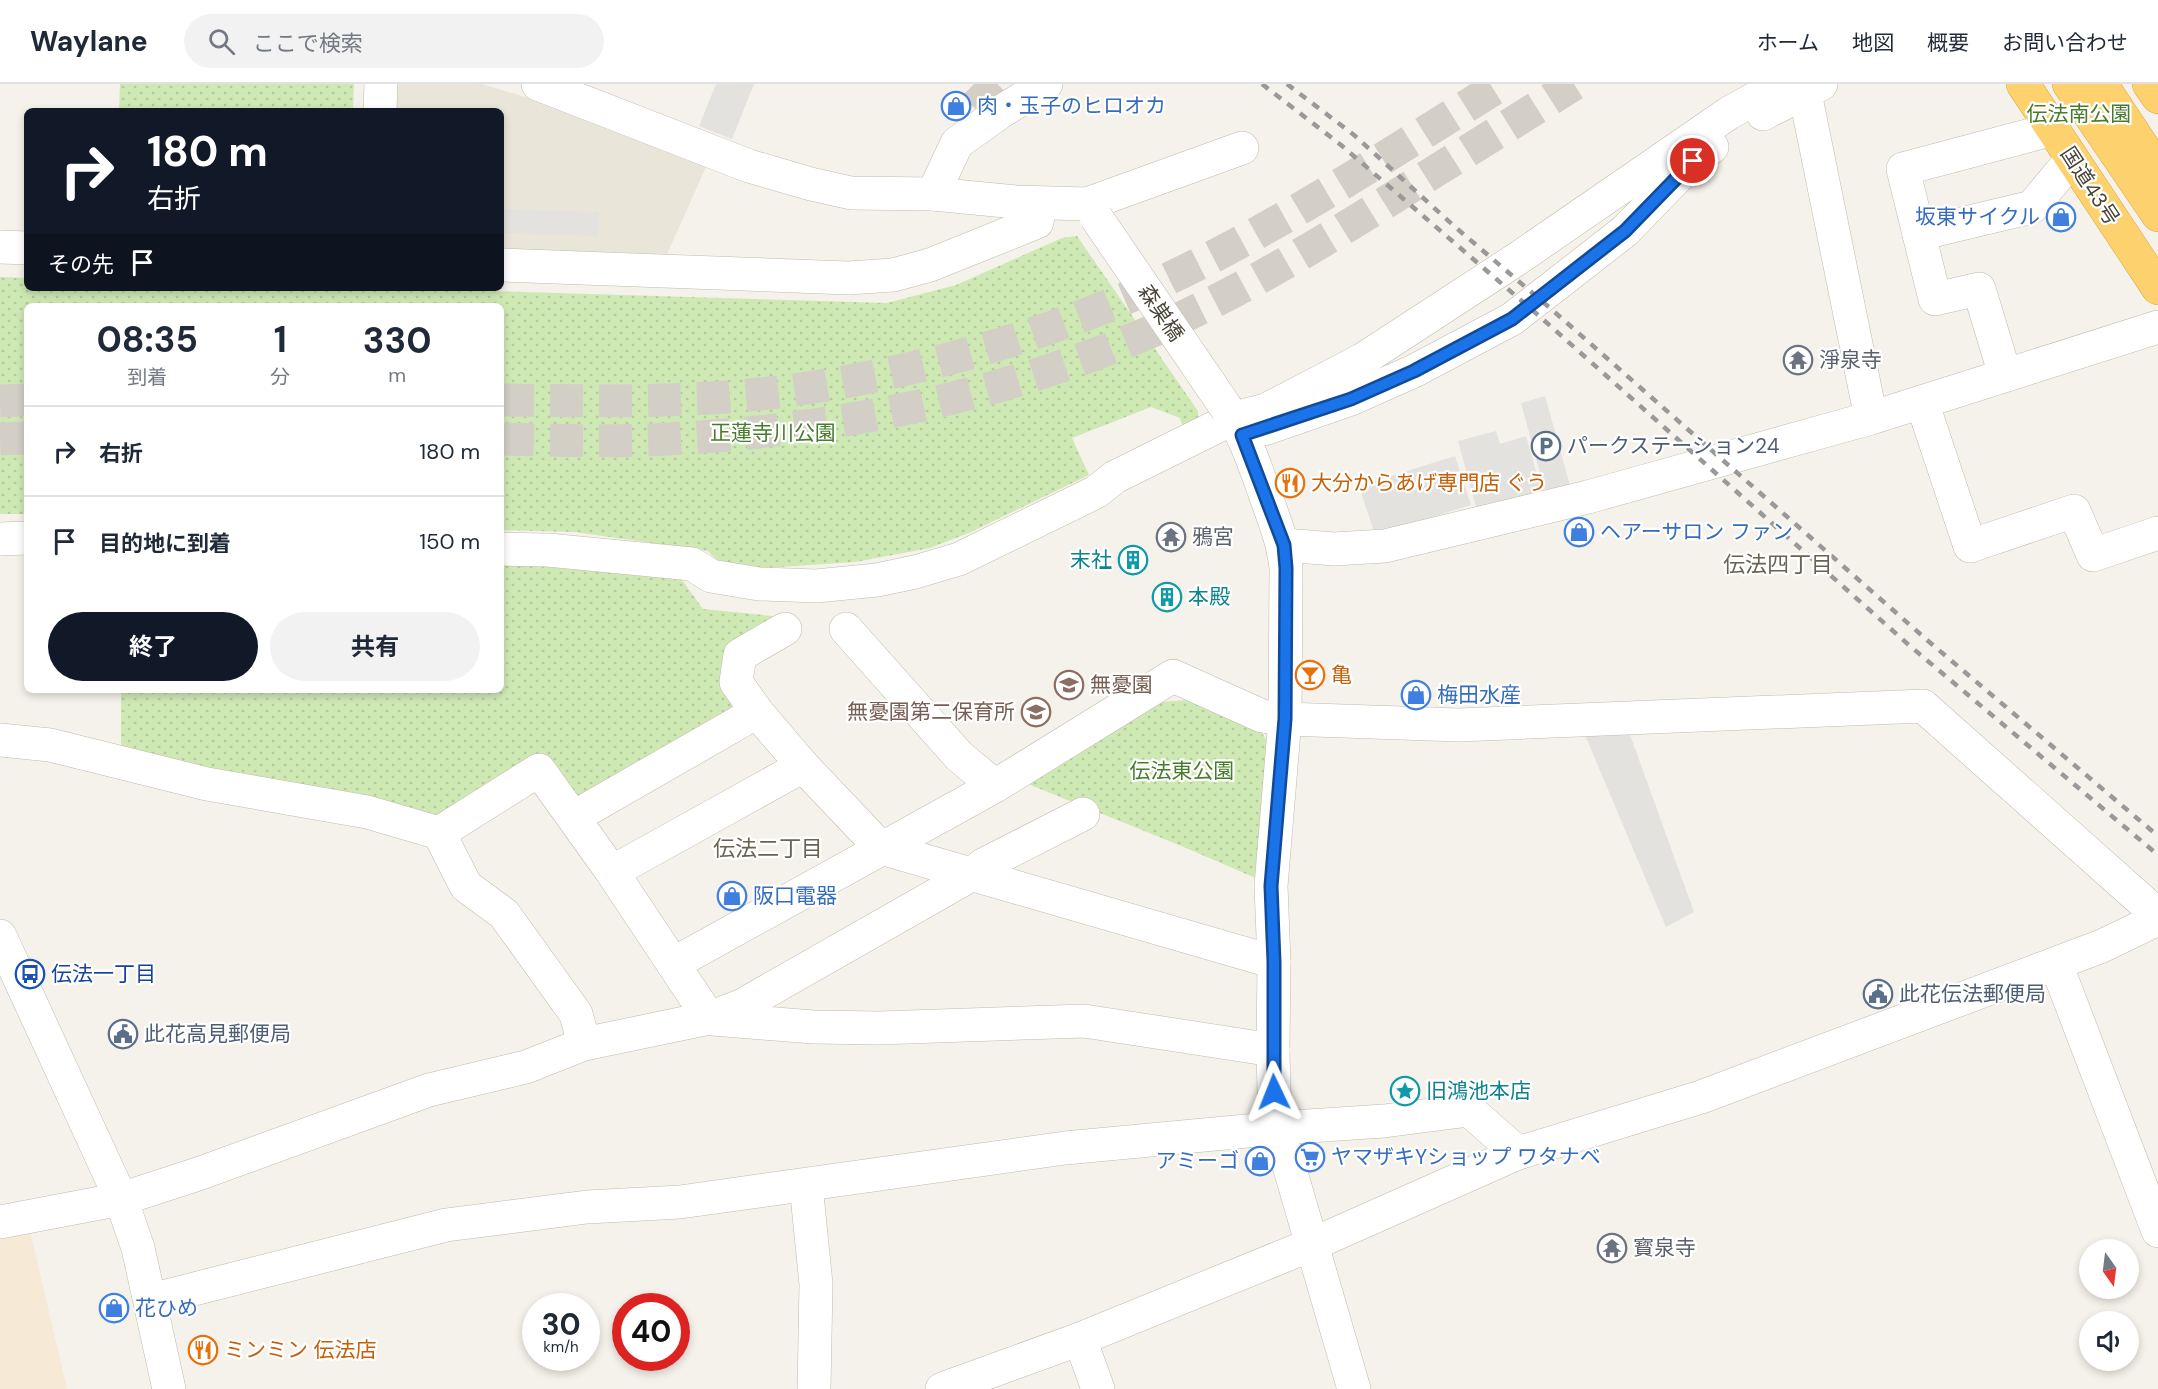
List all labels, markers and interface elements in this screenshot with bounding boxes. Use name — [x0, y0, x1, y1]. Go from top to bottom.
search box — [184, 14, 604, 68]
text: Waylane — [30, 23, 148, 60]
icon: search — [205, 25, 238, 58]
text: ここで検索 — [253, 29, 363, 58]
text: ホーム — [1757, 29, 1819, 57]
text: 地図 — [1852, 29, 1894, 57]
text: 概要 — [1927, 29, 1969, 57]
text: お問い合わせ — [2002, 29, 2128, 57]
shop icon: 肉・玉子のヒロオカ — [940, 90, 972, 122]
place label: 肉・玉子のヒロオカ — [977, 92, 1166, 120]
park label: 伝法南公園 — [2027, 100, 2132, 128]
text: 180 m — [147, 124, 268, 179]
icon: right — [48, 132, 126, 210]
pin — [1667, 135, 1718, 186]
street label: 国道43号 — [2054, 141, 2126, 231]
icon: arrive — [1676, 144, 1709, 177]
text: 右折 — [147, 181, 201, 216]
shop icon: 坂東サイクル — [2045, 201, 2077, 233]
place label: 坂東サイクル — [1915, 203, 2040, 231]
icon: arrive — [126, 246, 159, 279]
text: その先 — [48, 250, 114, 279]
street label: 森巣橋 — [1132, 279, 1190, 347]
text: 08:35 — [96, 316, 198, 363]
text: 1 — [274, 316, 287, 363]
text: 330 — [363, 317, 432, 364]
temple icon: 淨泉寺 — [1782, 344, 1814, 376]
place label: 淨泉寺 — [1819, 346, 1882, 374]
text: m — [388, 362, 406, 388]
text: 到着 — [127, 364, 167, 390]
text: 分 — [270, 364, 290, 390]
park label: 正蓮寺川公園 — [710, 419, 836, 447]
parking icon: パークステーション24 — [1530, 430, 1562, 462]
place label: パークステーション24 — [1567, 432, 1780, 460]
icon: right — [48, 435, 81, 468]
text: 180 m — [419, 437, 480, 466]
text: 右折 — [99, 439, 143, 468]
restaurant icon: 大分からあげ専門店 ぐう — [1274, 467, 1306, 499]
place label: 大分からあげ専門店 ぐう — [1311, 469, 1547, 497]
shop icon: ヘアーサロン ファン — [1563, 516, 1595, 548]
place label: ヘアーサロン ファン — [1600, 518, 1793, 546]
temple icon: 鴉宮 — [1155, 521, 1187, 553]
place label: 鴉宮 — [1192, 523, 1234, 551]
icon: arrive — [48, 525, 81, 558]
text: 150 m — [419, 527, 480, 556]
text: 目的地に到着 — [99, 529, 231, 558]
building icon: 末社 — [1117, 544, 1149, 576]
place label: 末社 — [1070, 546, 1112, 574]
district label: 伝法四丁目 — [1723, 550, 1833, 579]
building icon: 本殿 — [1151, 581, 1183, 613]
place label: 本殿 — [1188, 583, 1230, 611]
button: 終了 — [48, 612, 258, 681]
button: 共有 — [270, 612, 480, 681]
bar icon: 亀 — [1294, 659, 1326, 691]
place label: 亀 — [1331, 661, 1352, 689]
school or university icon: 無憂園 — [1053, 669, 1085, 701]
place label: 無憂園 — [1090, 671, 1153, 699]
shop icon: 梅田水産 — [1400, 679, 1432, 711]
place label: 梅田水産 — [1437, 681, 1521, 709]
school or university icon: 無憂園第二保育所 — [1020, 696, 1052, 728]
place label: 無憂園第二保育所 — [847, 698, 1015, 726]
park label: 伝法東公園 — [1130, 757, 1235, 785]
district label: 伝法二丁目 — [713, 834, 823, 863]
shop icon: 阪口電器 — [716, 880, 748, 912]
place label: 阪口電器 — [753, 882, 837, 910]
bus stop icon: 伝法一丁目 — [14, 958, 46, 990]
place label: 伝法一丁目 — [51, 960, 156, 988]
public building icon: 此花伝法郵便局 — [1862, 978, 1894, 1010]
place label: 此花伝法郵便局 — [1899, 980, 2046, 1008]
public building icon: 此花高見郵便局 — [107, 1018, 139, 1050]
place label: 此花高見郵便局 — [144, 1020, 291, 1048]
position arrow — [1242, 1060, 1306, 1124]
place icon: 旧鴻池本店 — [1389, 1075, 1421, 1107]
place label: 旧鴻池本店 — [1426, 1077, 1531, 1105]
supermarket icon: ヤマザキYショップ ワタナベ — [1294, 1141, 1326, 1173]
place label: ヤマザキYショップ ワタナベ — [1331, 1143, 1601, 1171]
shop icon: アミーゴ — [1244, 1145, 1276, 1177]
place label: アミーゴ — [1155, 1147, 1239, 1175]
temple icon: 寳泉寺 — [1596, 1232, 1628, 1264]
place label: 寳泉寺 — [1633, 1234, 1696, 1262]
north arrow — [2079, 1239, 2139, 1299]
map controls — [2079, 1239, 2139, 1371]
shop icon: 花ひめ — [98, 1292, 130, 1324]
speed limit sign: 40 — [612, 1293, 690, 1371]
place label: 花ひめ — [135, 1294, 198, 1322]
text: 30 — [541, 1305, 581, 1344]
button: sound — [2079, 1311, 2139, 1371]
restaurant icon: ミンミン 伝法店 — [187, 1334, 219, 1366]
place label: ミンミン 伝法店 — [224, 1336, 377, 1364]
text: km/h — [543, 1337, 579, 1357]

